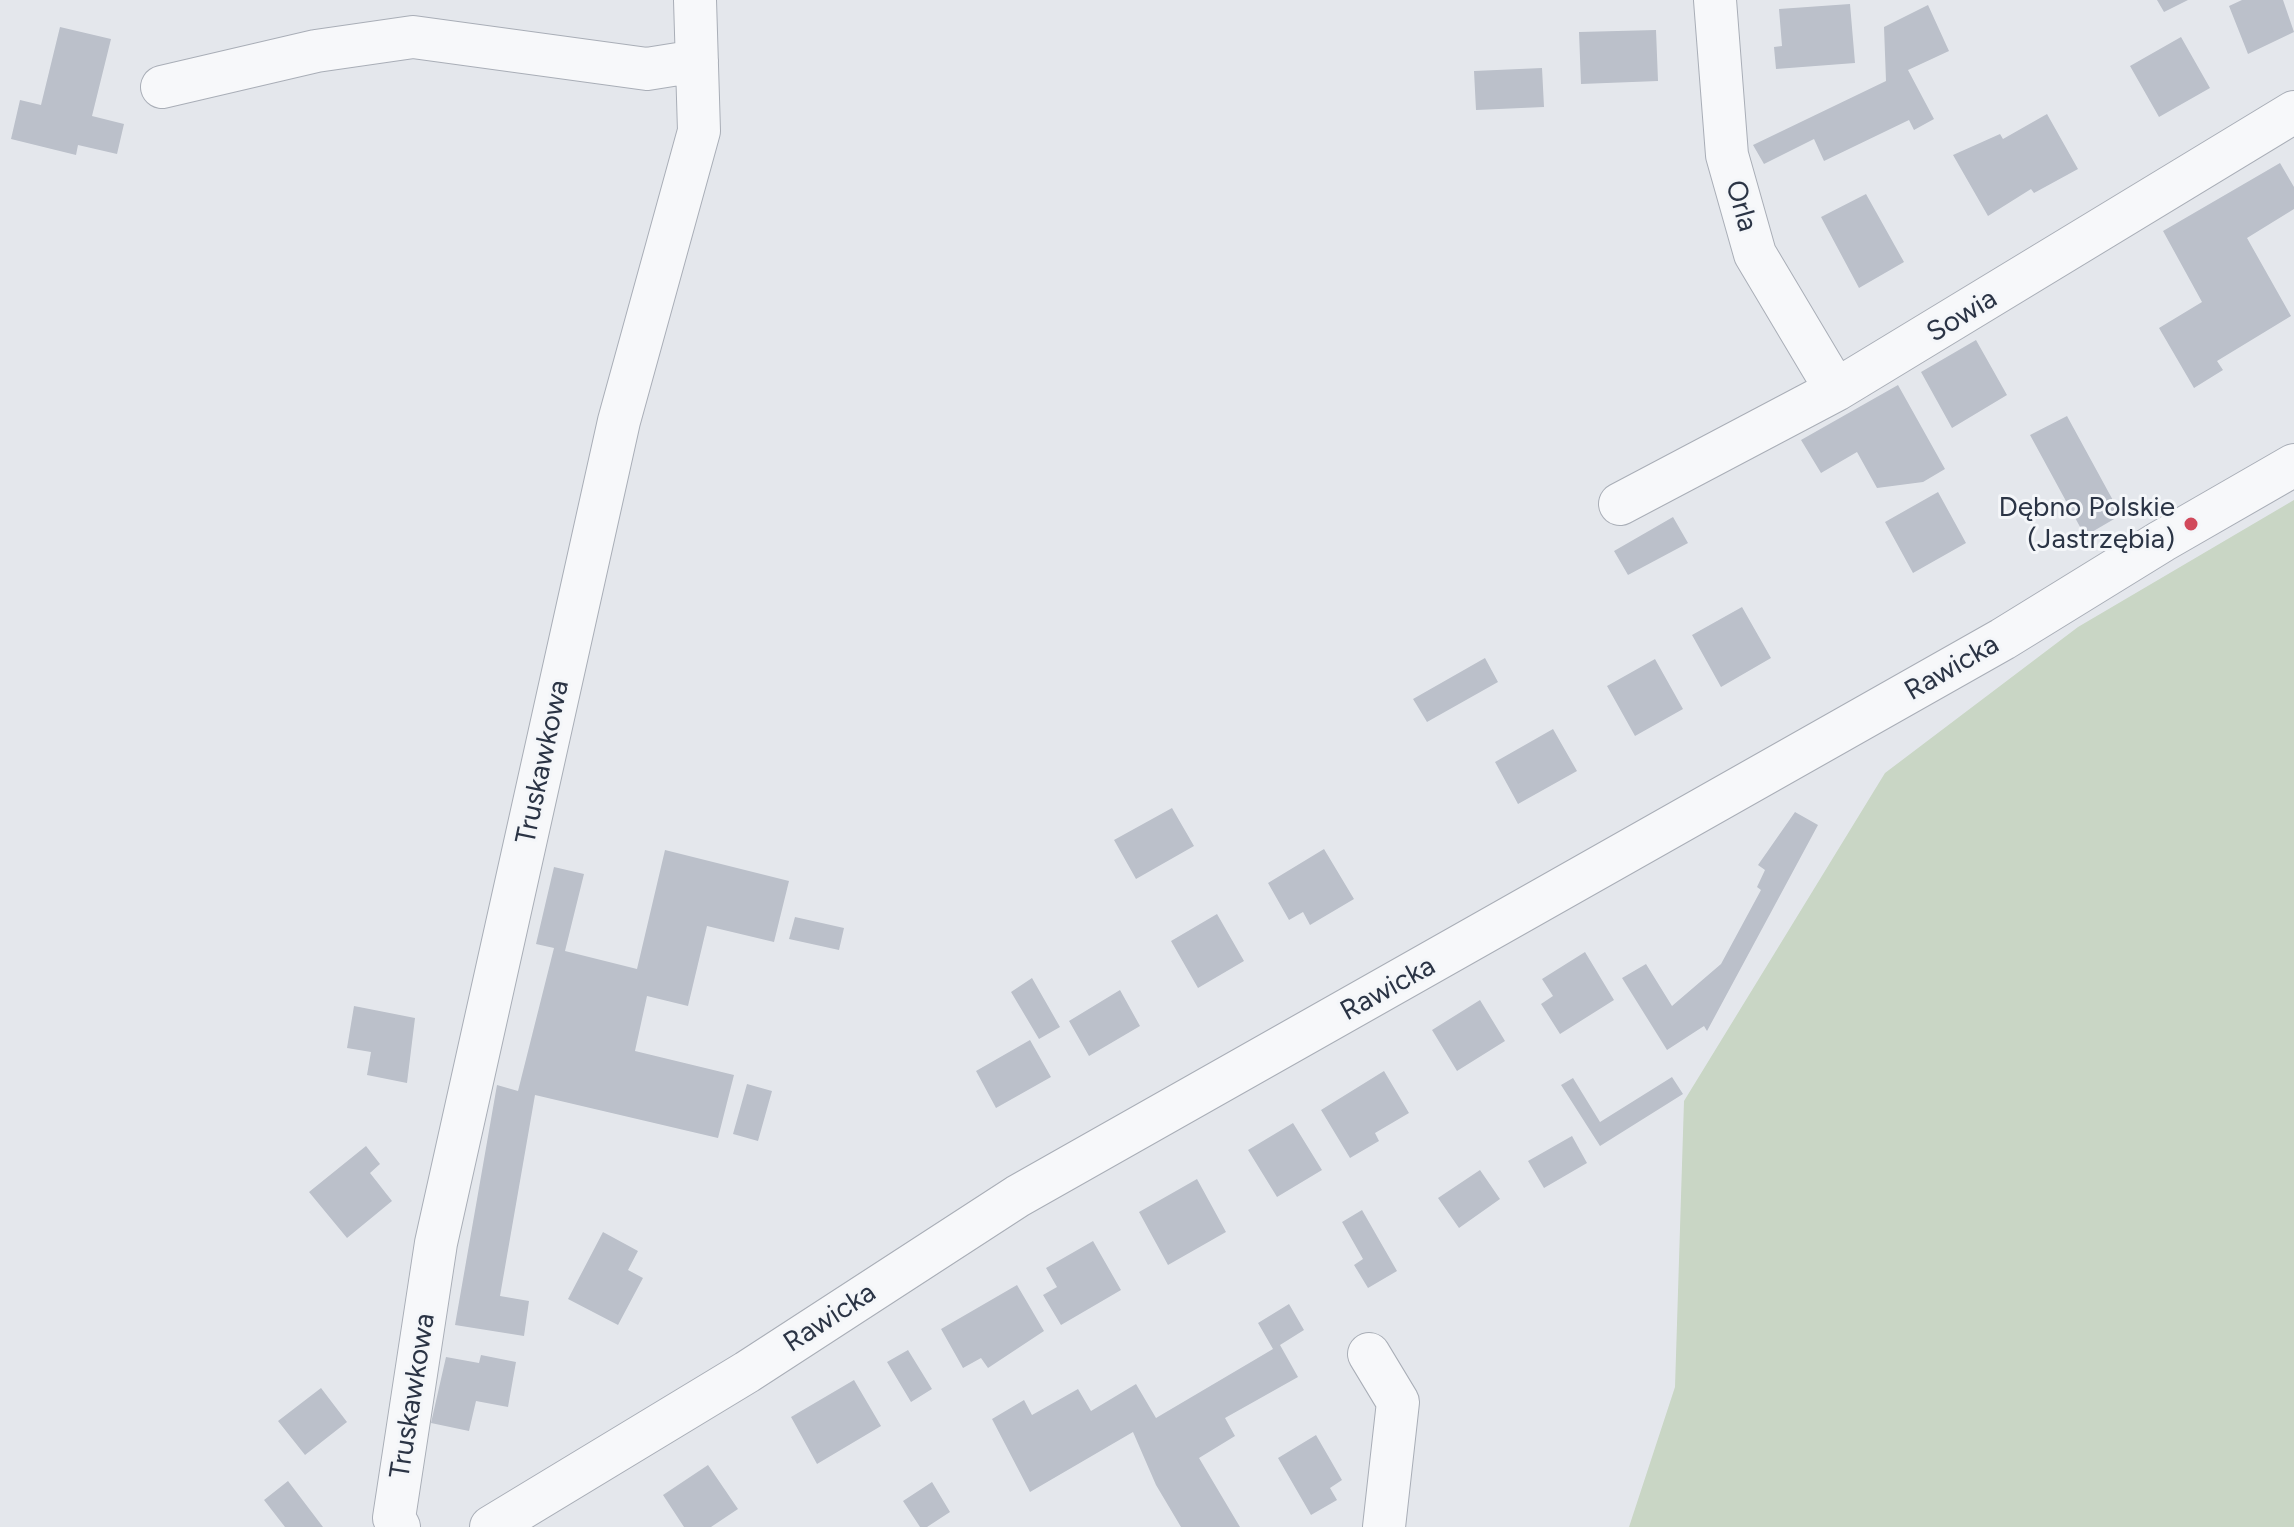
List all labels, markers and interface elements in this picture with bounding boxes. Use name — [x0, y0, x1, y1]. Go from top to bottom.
street label: Orla — [1718, 177, 1764, 235]
street label: Sowia — [1921, 282, 2003, 350]
place label: Dębno Polskie (Jastrzębia) — [1998, 491, 2175, 557]
marker: Dębno Polskie (Jastrzębia) — [2182, 515, 2200, 533]
street label: Rawicka — [1899, 628, 2005, 708]
street label: Truskawkowa — [509, 677, 577, 847]
street label: Rawicka — [1335, 949, 1441, 1029]
street label: Rawicka — [778, 1276, 882, 1360]
street label: Truskawkowa — [383, 1311, 443, 1481]

